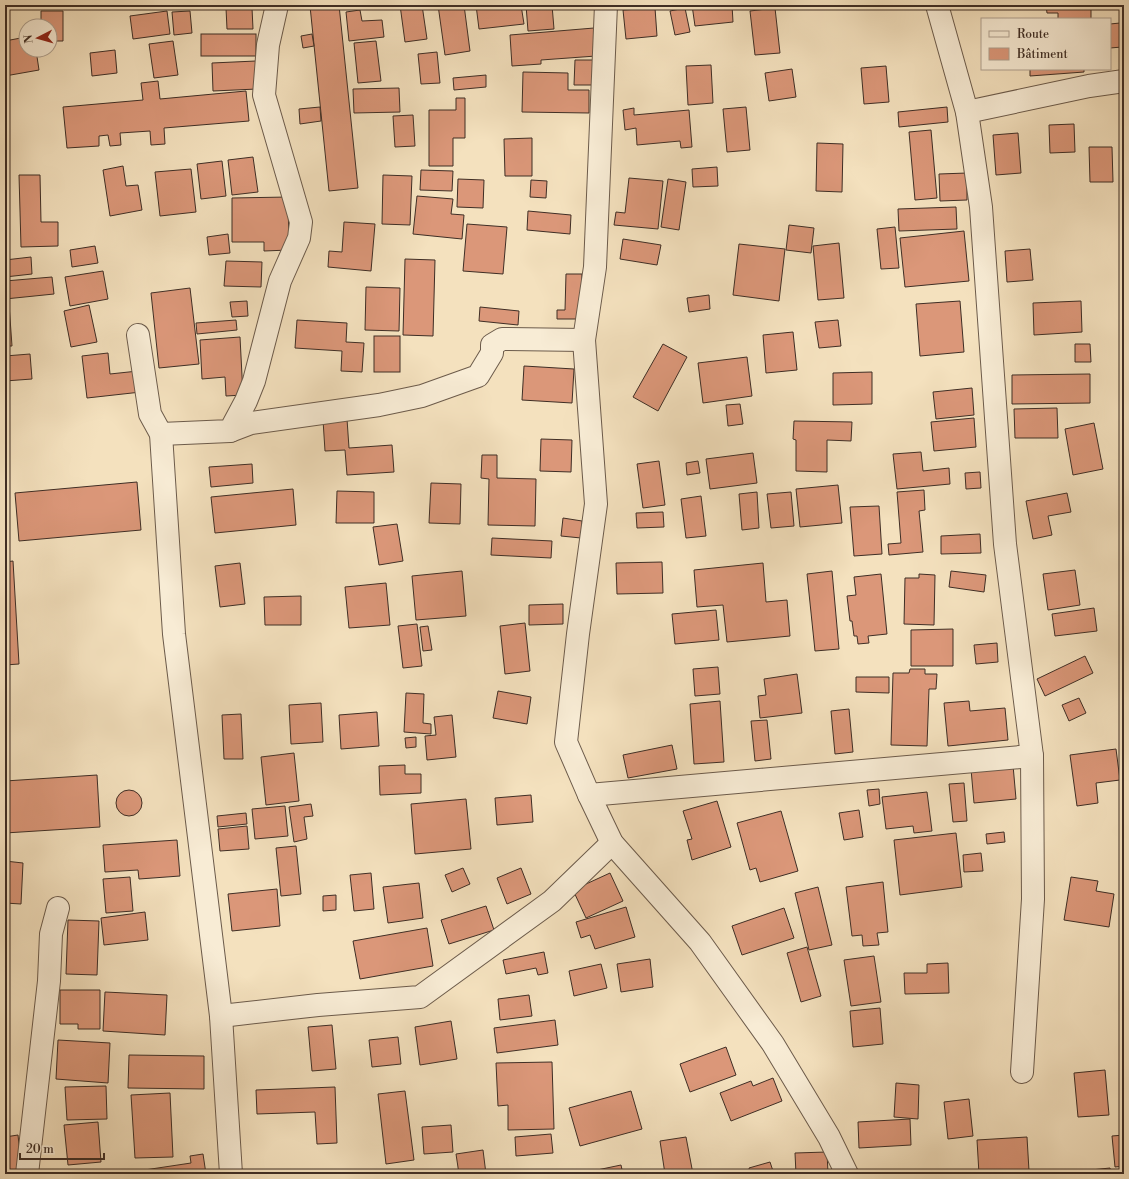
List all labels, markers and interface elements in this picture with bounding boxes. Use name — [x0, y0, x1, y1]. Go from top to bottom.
north arrow — [18, 18, 58, 58]
legend — [981, 18, 1111, 70]
text: Route — [1017, 27, 1049, 42]
text: N — [22, 34, 36, 44]
text: Bâtiment — [1016, 47, 1068, 62]
scale bar — [20, 1135, 104, 1161]
text: 20 m — [26, 1142, 54, 1157]

